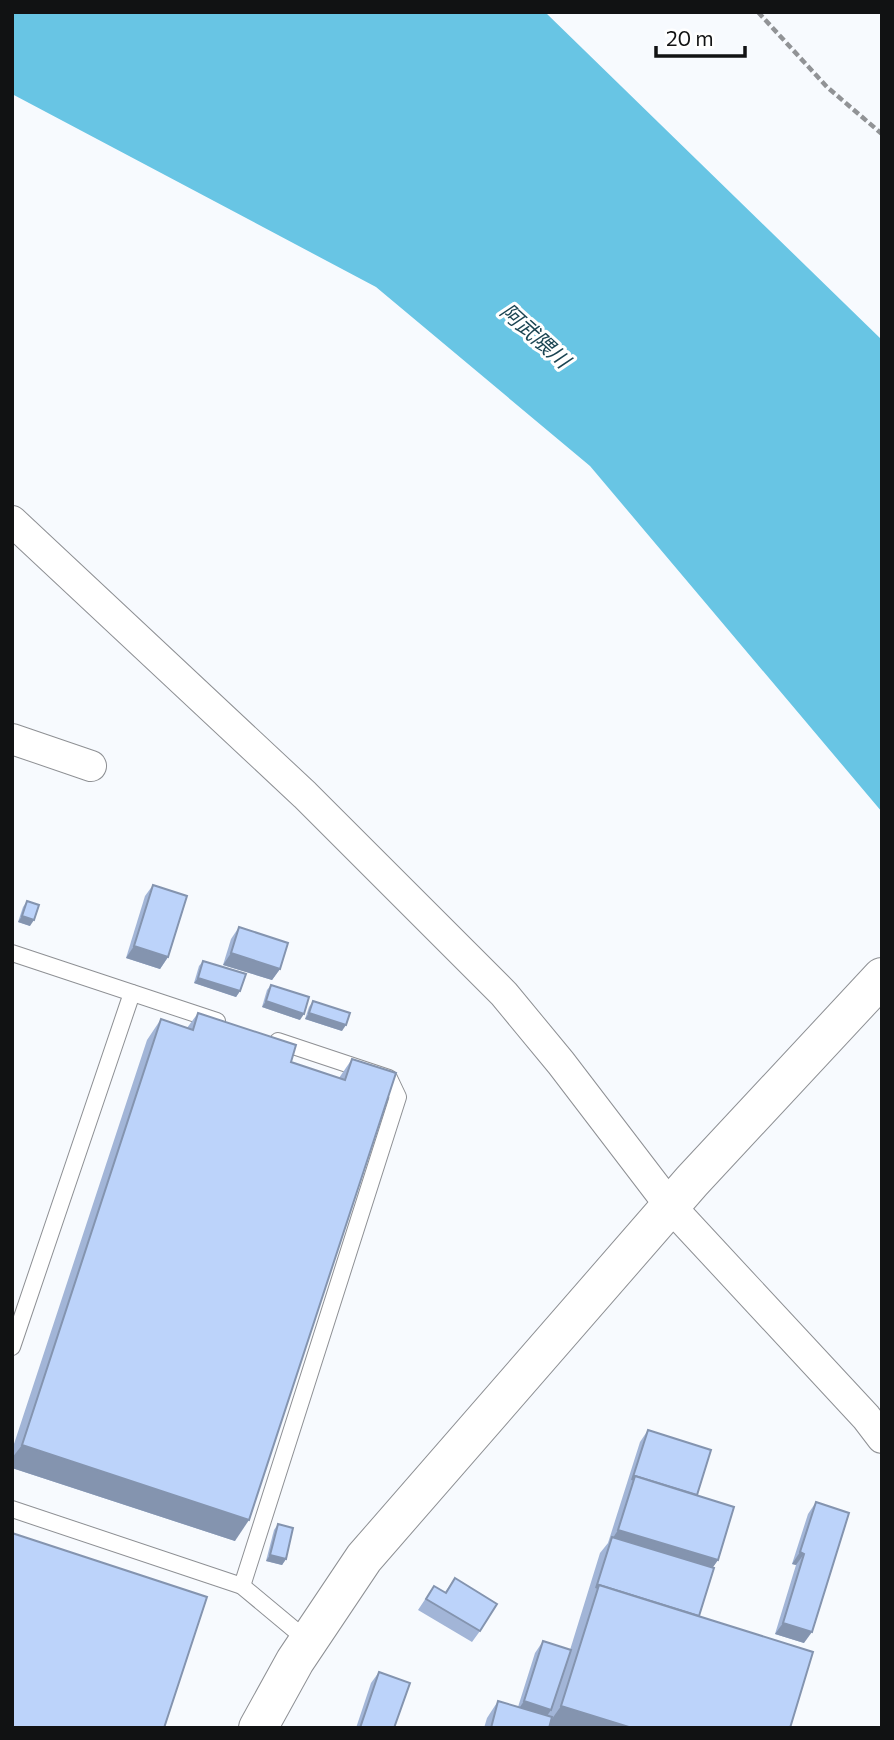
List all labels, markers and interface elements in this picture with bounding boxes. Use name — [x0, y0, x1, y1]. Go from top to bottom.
scale bar — [656, 14, 745, 58]
text: 20 m — [666, 25, 714, 50]
water label: 阿武隈川 — [496, 298, 577, 374]

